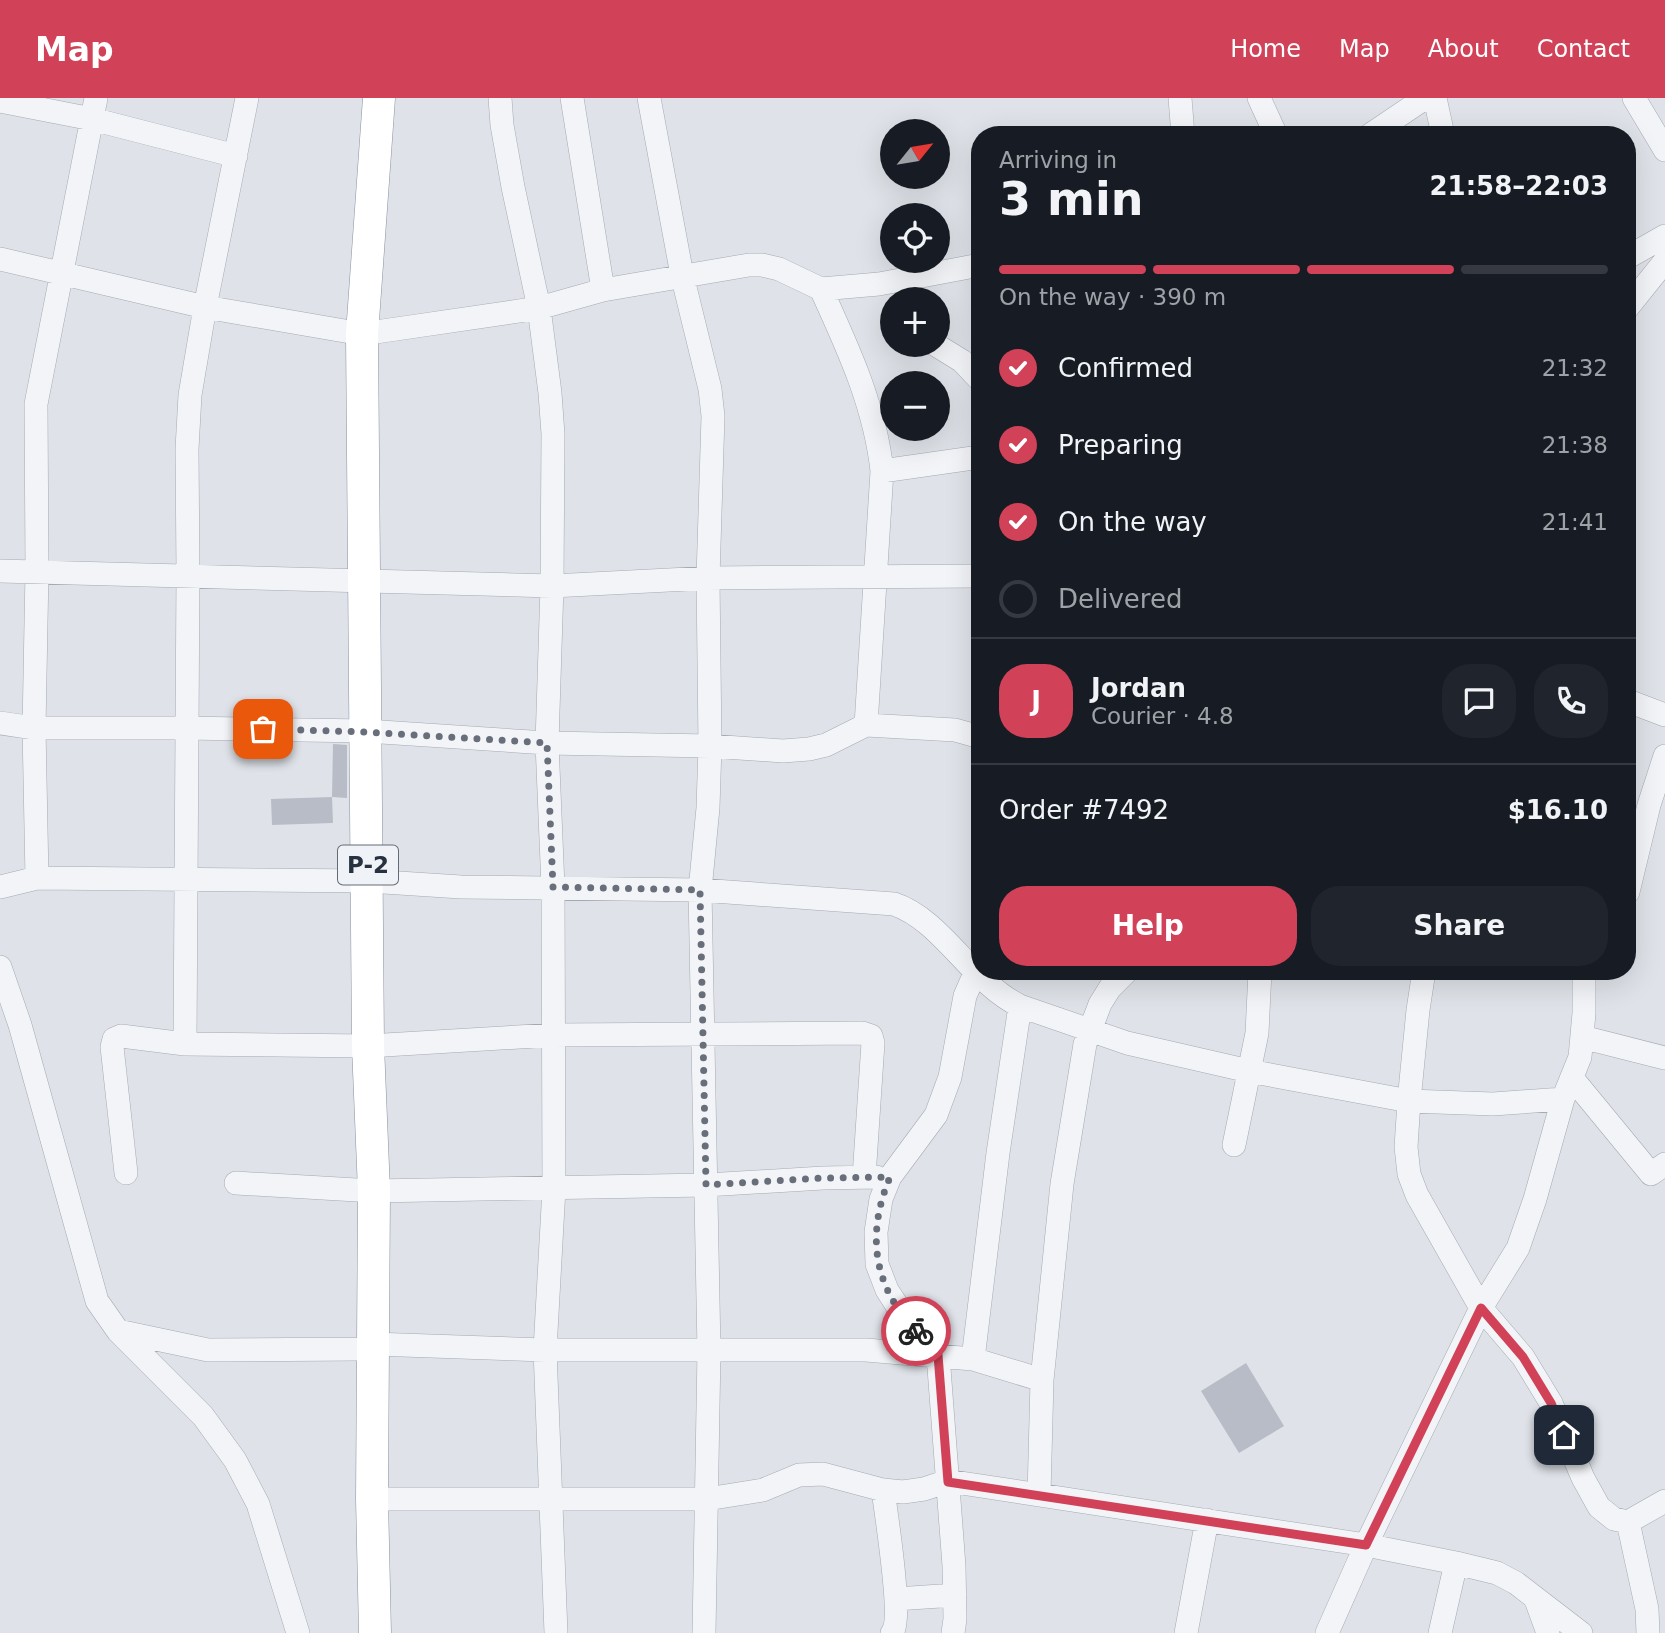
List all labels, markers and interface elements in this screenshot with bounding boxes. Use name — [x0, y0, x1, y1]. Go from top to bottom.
text: Map — [35, 30, 114, 69]
text: Home — [1230, 35, 1301, 63]
text: Map — [1339, 35, 1390, 63]
text: About — [1428, 35, 1499, 63]
text: Contact — [1537, 35, 1630, 63]
north arrow — [880, 119, 950, 189]
map controls — [880, 119, 950, 441]
text: Arriving in — [999, 147, 1117, 173]
text: 21:58–22:03 — [1429, 171, 1608, 201]
text: 3 min — [999, 172, 1143, 226]
button: locate — [880, 203, 950, 273]
text: On the way · 390 m — [999, 284, 1226, 310]
button: + — [880, 287, 950, 357]
icon: check — [999, 349, 1037, 387]
text: Confirmed — [1058, 353, 1193, 383]
text: 21:32 — [1542, 355, 1608, 381]
button: − — [880, 371, 950, 441]
icon: check — [999, 426, 1037, 464]
text: Preparing — [1058, 430, 1183, 460]
text: 21:38 — [1542, 432, 1608, 458]
icon: check — [999, 503, 1037, 541]
text: On the way — [1058, 507, 1207, 537]
text: 21:41 — [1542, 509, 1608, 535]
text: Delivered — [1058, 584, 1182, 614]
button: chat — [1442, 664, 1516, 738]
button: phone — [1534, 664, 1608, 738]
text: Jordan — [1091, 673, 1186, 703]
text: J — [1031, 686, 1041, 716]
pin — [233, 699, 293, 759]
text: Courier · 4.8 — [1091, 703, 1234, 729]
icon: bag — [244, 710, 282, 748]
text: Order #7492 — [999, 795, 1169, 825]
text: $16.10 — [1508, 795, 1608, 825]
road number: P-2 — [338, 846, 398, 884]
button: Help — [999, 886, 1297, 966]
button: Share — [1311, 886, 1608, 966]
courier — [881, 1296, 951, 1366]
icon: bike — [897, 1312, 935, 1350]
pin — [1534, 1405, 1594, 1465]
icon: home — [1545, 1416, 1583, 1454]

